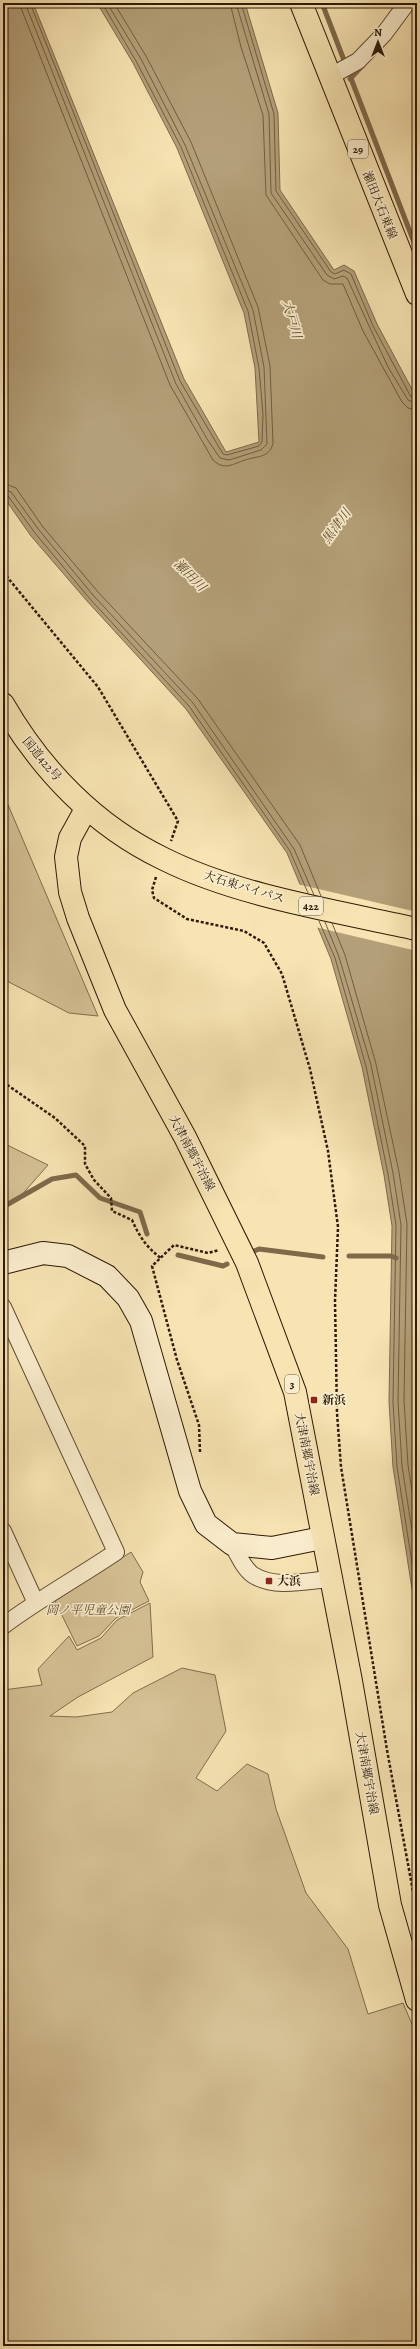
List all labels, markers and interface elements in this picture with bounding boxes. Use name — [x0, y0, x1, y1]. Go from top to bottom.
north arrow — [358, 22, 398, 62]
text: N — [374, 25, 382, 40]
road number: 29 — [348, 140, 368, 158]
street label: 瀬田大石東線 — [359, 169, 401, 241]
water label: 大戸川 — [278, 298, 306, 342]
water label: 黒津川 — [318, 504, 356, 547]
water label: 瀬田川 — [170, 555, 211, 596]
street label: 国道422号 — [19, 734, 65, 784]
street label: 大石東バイパス — [202, 867, 286, 907]
road number: 422 — [299, 897, 323, 915]
street label: 大津南郷宇治線 — [165, 1112, 219, 1194]
road number: 3 — [285, 1375, 299, 1393]
place label: 新浜 — [322, 1392, 346, 1408]
marker: 新浜 — [309, 1395, 319, 1405]
street label: 大津南郷宇治線 — [291, 1411, 323, 1497]
place label: 大浜 — [277, 1573, 301, 1589]
marker: 大浜 — [264, 1576, 274, 1586]
park label: 岡ノ平児童公園 — [46, 1602, 132, 1618]
street label: 大津南郷宇治線 — [352, 1730, 382, 1816]

